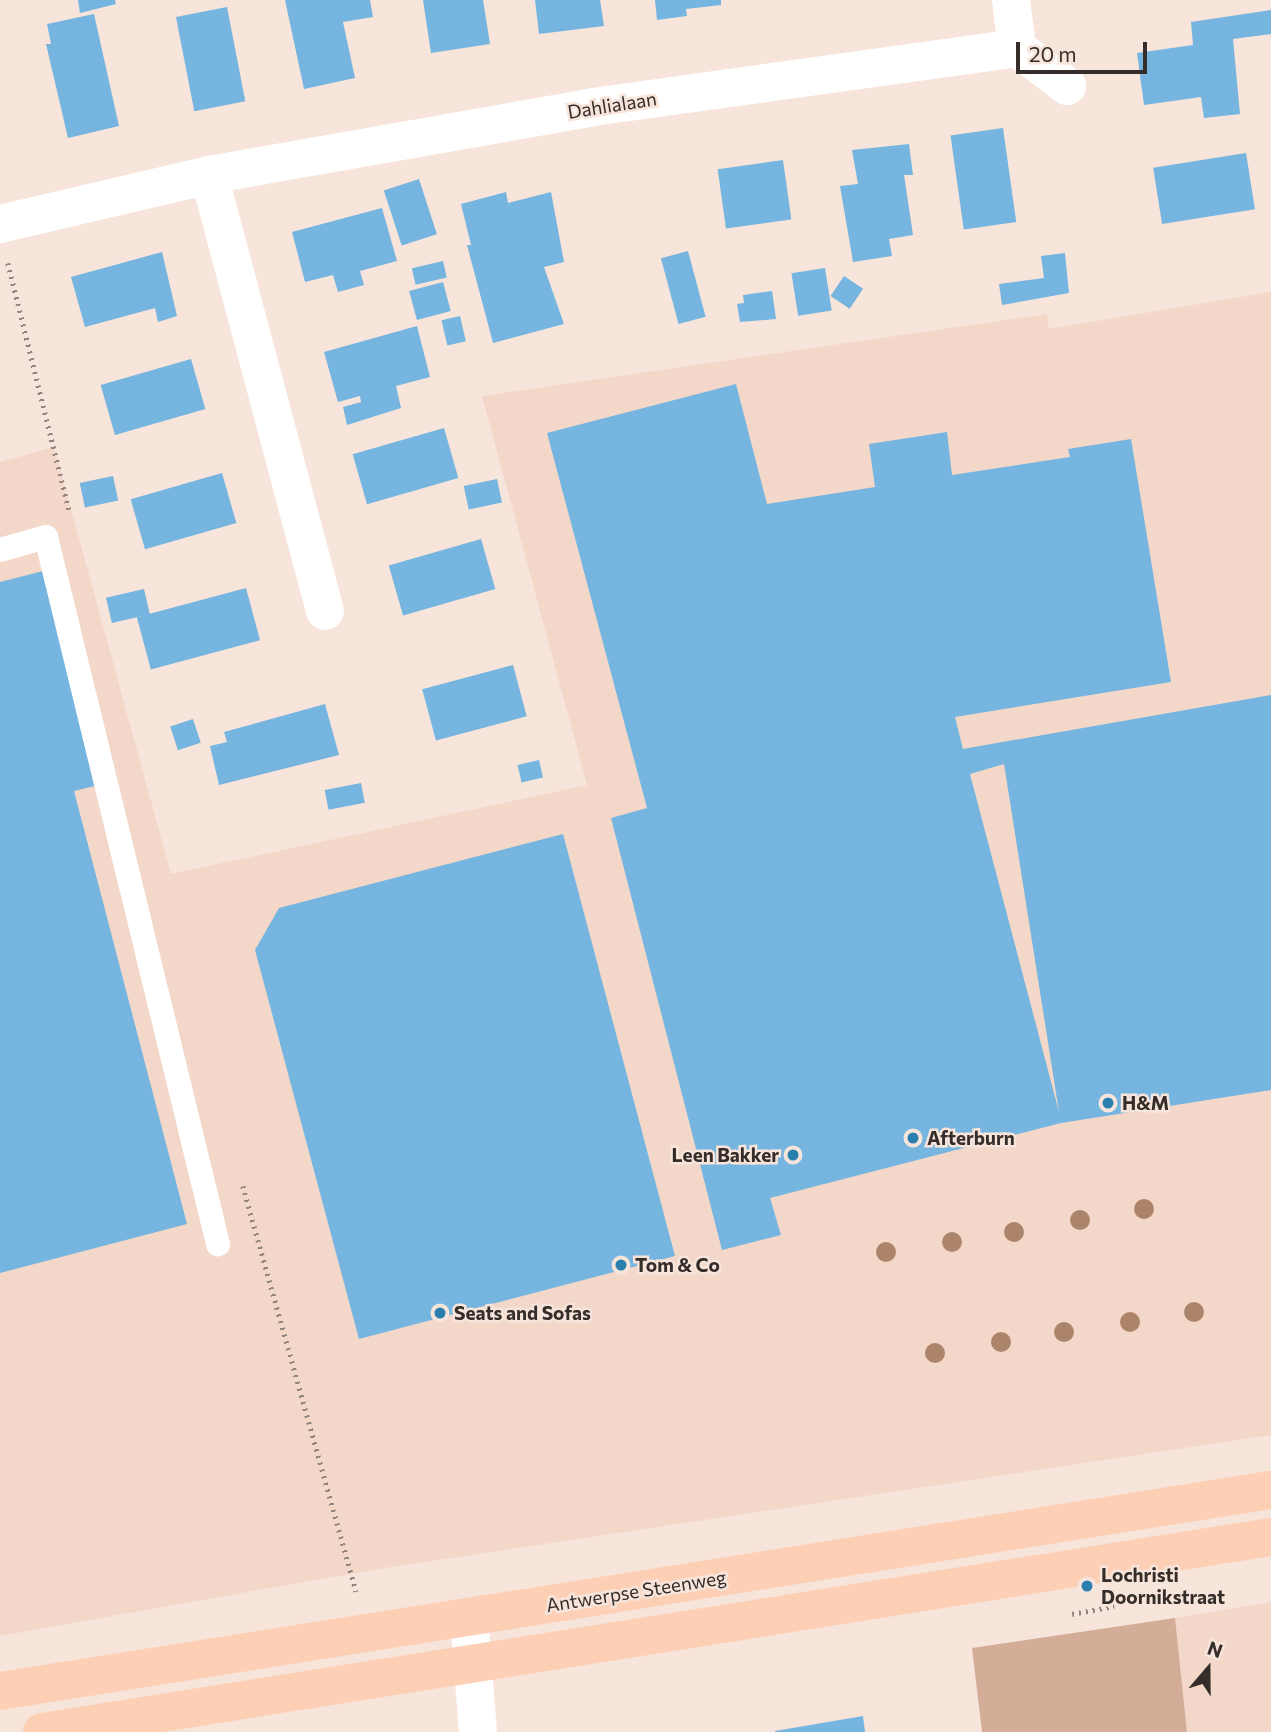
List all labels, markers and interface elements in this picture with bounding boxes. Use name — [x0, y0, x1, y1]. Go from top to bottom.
scale bar — [1019, 28, 1150, 72]
text: 20 m — [1029, 41, 1077, 66]
street label: Dahlialaan — [566, 87, 658, 123]
place label: H&M — [1122, 1092, 1169, 1114]
marker: H&M — [1100, 1095, 1116, 1111]
place label: Afterburn — [927, 1127, 1015, 1149]
marker: Afterburn — [905, 1130, 921, 1146]
place label: Leen Bakker — [672, 1144, 779, 1166]
marker: Leen Bakker — [785, 1147, 801, 1163]
place label: Tom & Co — [635, 1254, 720, 1276]
marker: Tom & Co — [613, 1257, 629, 1273]
place label: Seats and Sofas — [454, 1302, 591, 1324]
marker: Seats and Sofas — [432, 1305, 448, 1321]
place label: Lochristi Doornikstraat — [1101, 1564, 1225, 1608]
street label: Antwerpse Steenweg — [544, 1565, 728, 1617]
marker: Lochristi Doornikstraat — [1079, 1578, 1095, 1594]
north arrow — [1173, 1634, 1243, 1704]
text: N — [1205, 1636, 1226, 1662]

